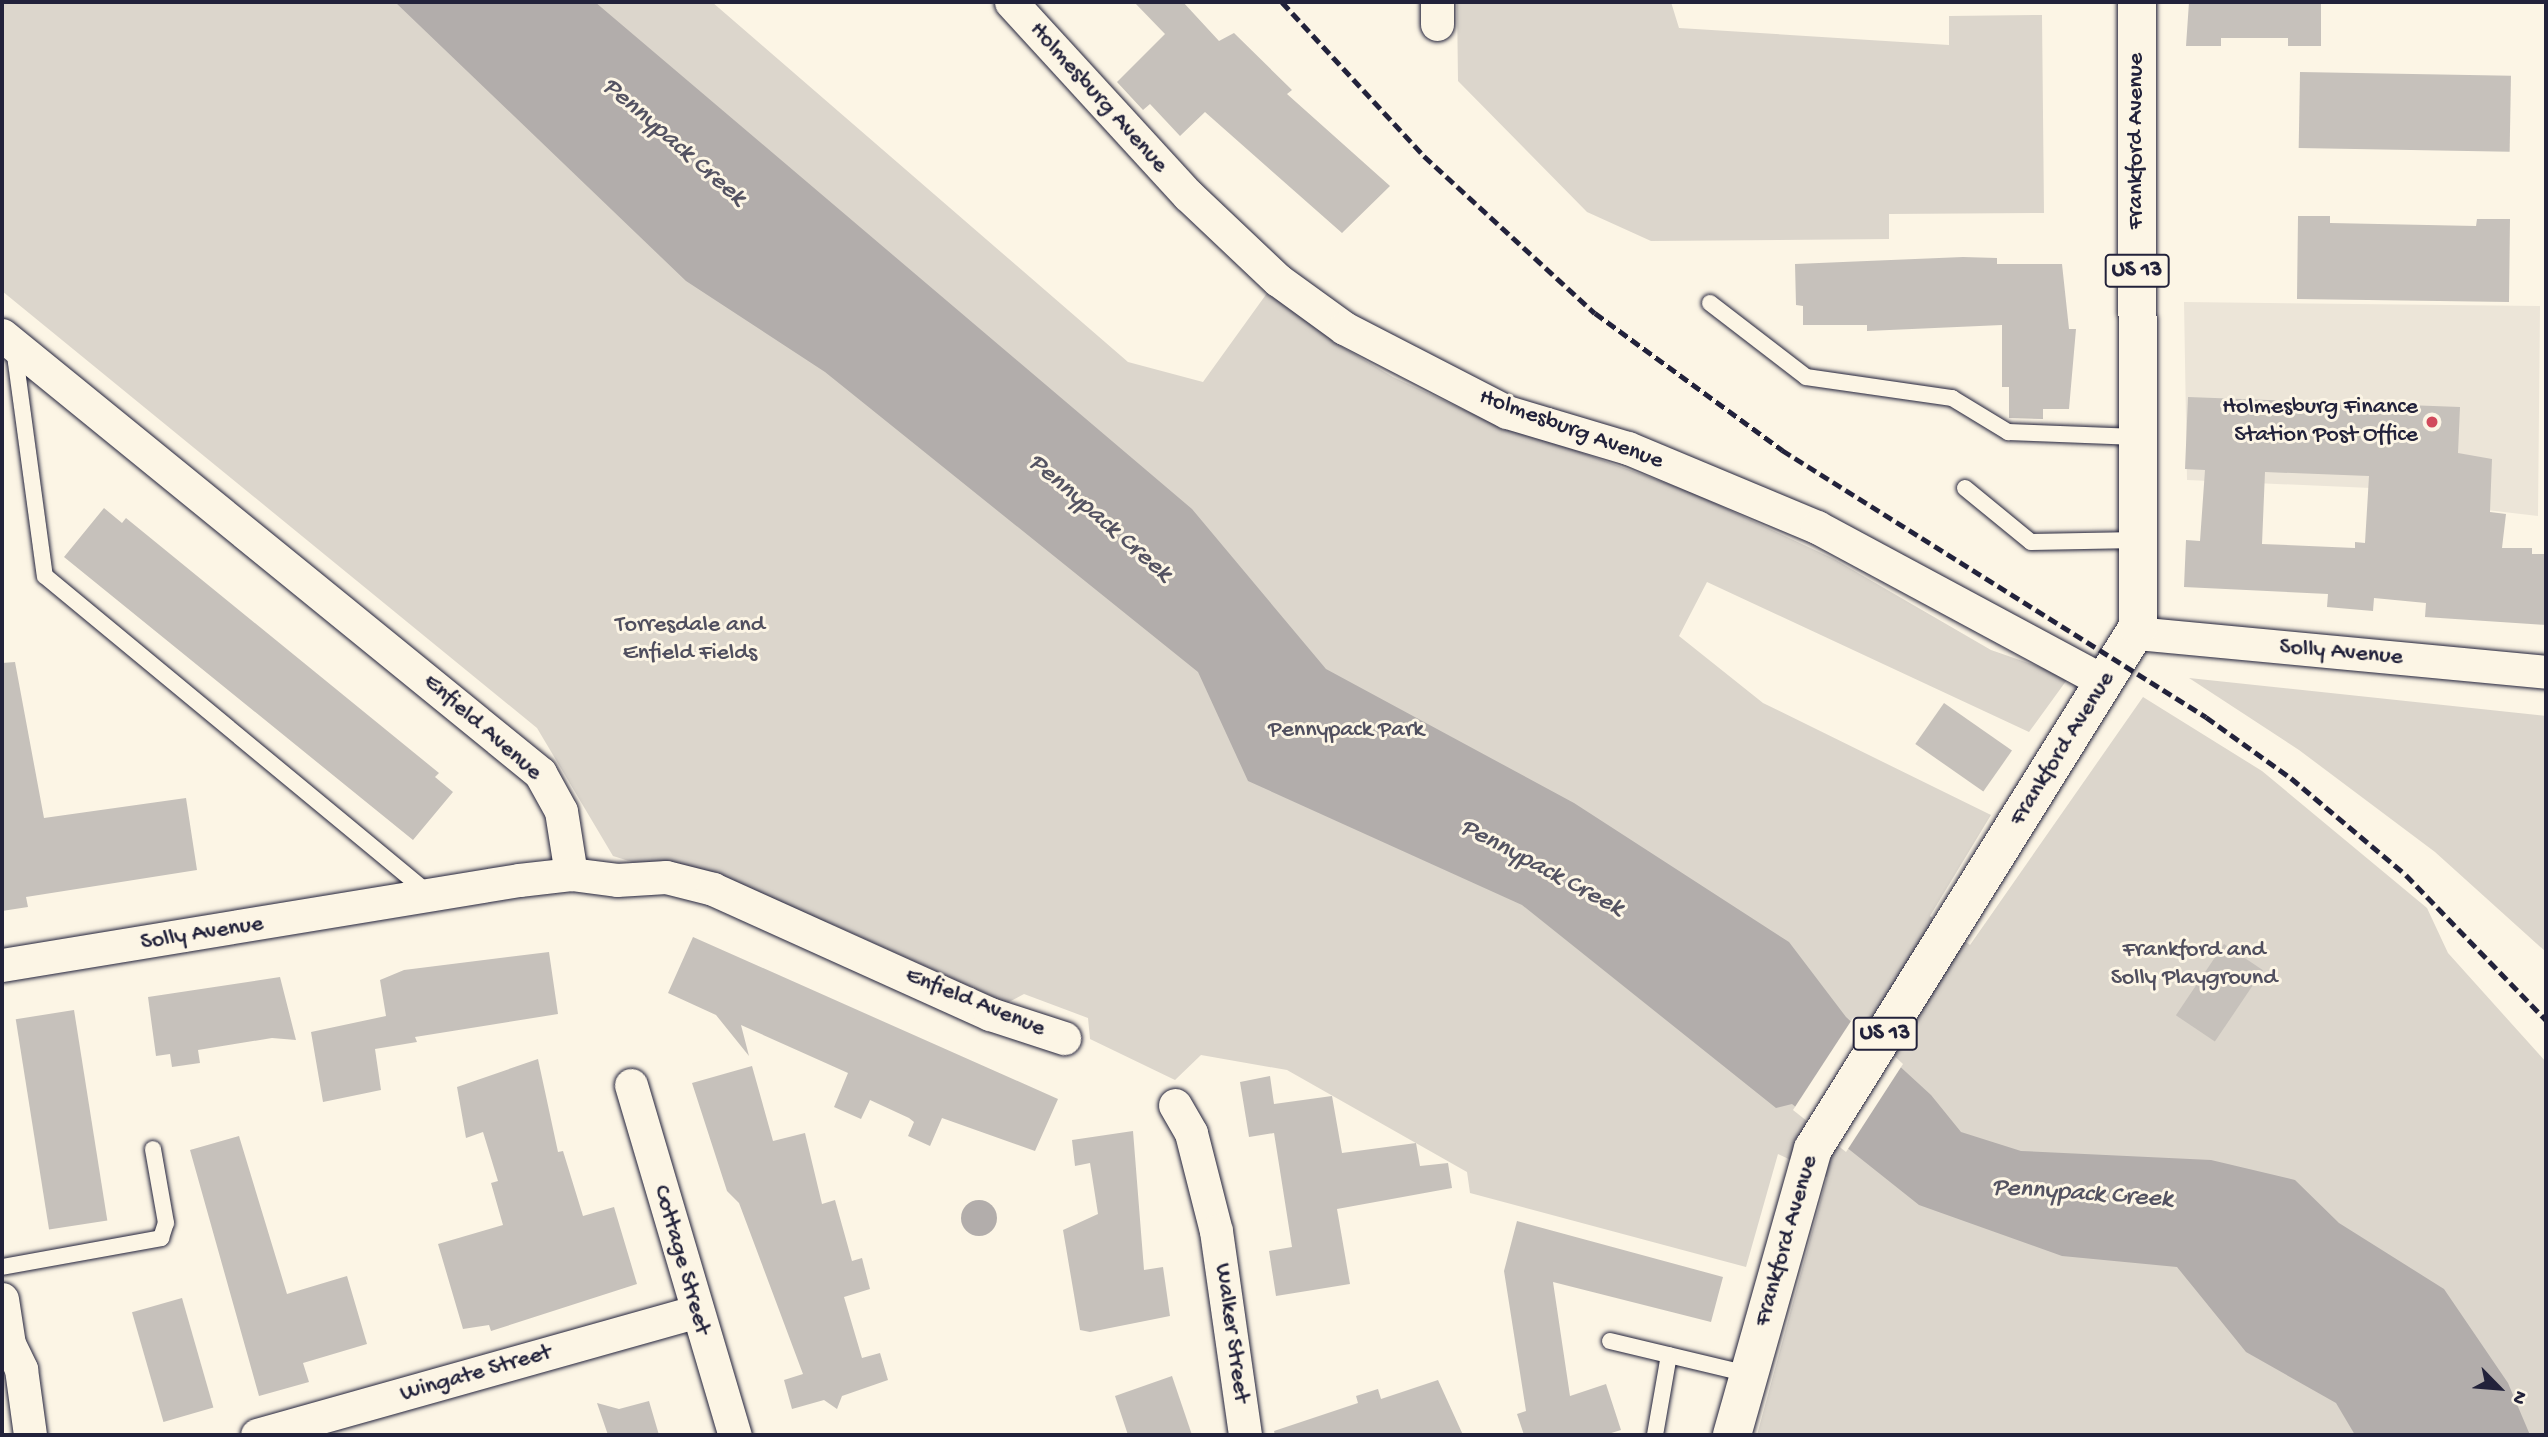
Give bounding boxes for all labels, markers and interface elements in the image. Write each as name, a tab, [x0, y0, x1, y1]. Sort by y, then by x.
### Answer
street label: Holmesburg Avenue	[1023, 16, 1173, 180]
street label: Frankford Avenue	[2123, 53, 2151, 229]
water label: Pennypack Creek	[595, 72, 751, 214]
road number: US 13	[2104, 252, 2170, 290]
street label: Holmesburg Avenue	[1475, 383, 1667, 477]
place label: Holmesburg Finance Station Post Office	[2222, 394, 2418, 450]
marker: Holmesburg Finance Station Post Office	[2424, 414, 2440, 430]
water label: Pennypack Creek	[1021, 448, 1177, 590]
park label: Torresdale and Enfield Fields	[615, 612, 765, 668]
street label: Solly Avenue	[2278, 633, 2404, 673]
street label: Frankford Avenue	[2004, 667, 2122, 831]
street label: Enfield Avenue	[417, 668, 547, 788]
park label: Pennypack Park	[1268, 717, 1424, 745]
water label: Pennypack Creek	[1454, 813, 1628, 925]
street label: Solly Avenue	[139, 910, 265, 958]
park label: Frankford and Solly Playground	[2111, 937, 2277, 993]
street label: Enfield Avenue	[901, 962, 1049, 1044]
road number: US 13	[1852, 1015, 1918, 1054]
street label: Frankford Avenue	[1749, 1152, 1825, 1330]
water label: Pennypack Creek	[1991, 1173, 2173, 1217]
street label: Cottage Street	[646, 1182, 716, 1338]
street label: Walker Street	[1207, 1262, 1255, 1404]
street label: Wingate Street	[397, 1339, 555, 1409]
north arrow	[2464, 1353, 2534, 1423]
text: N	[2505, 1387, 2532, 1408]

